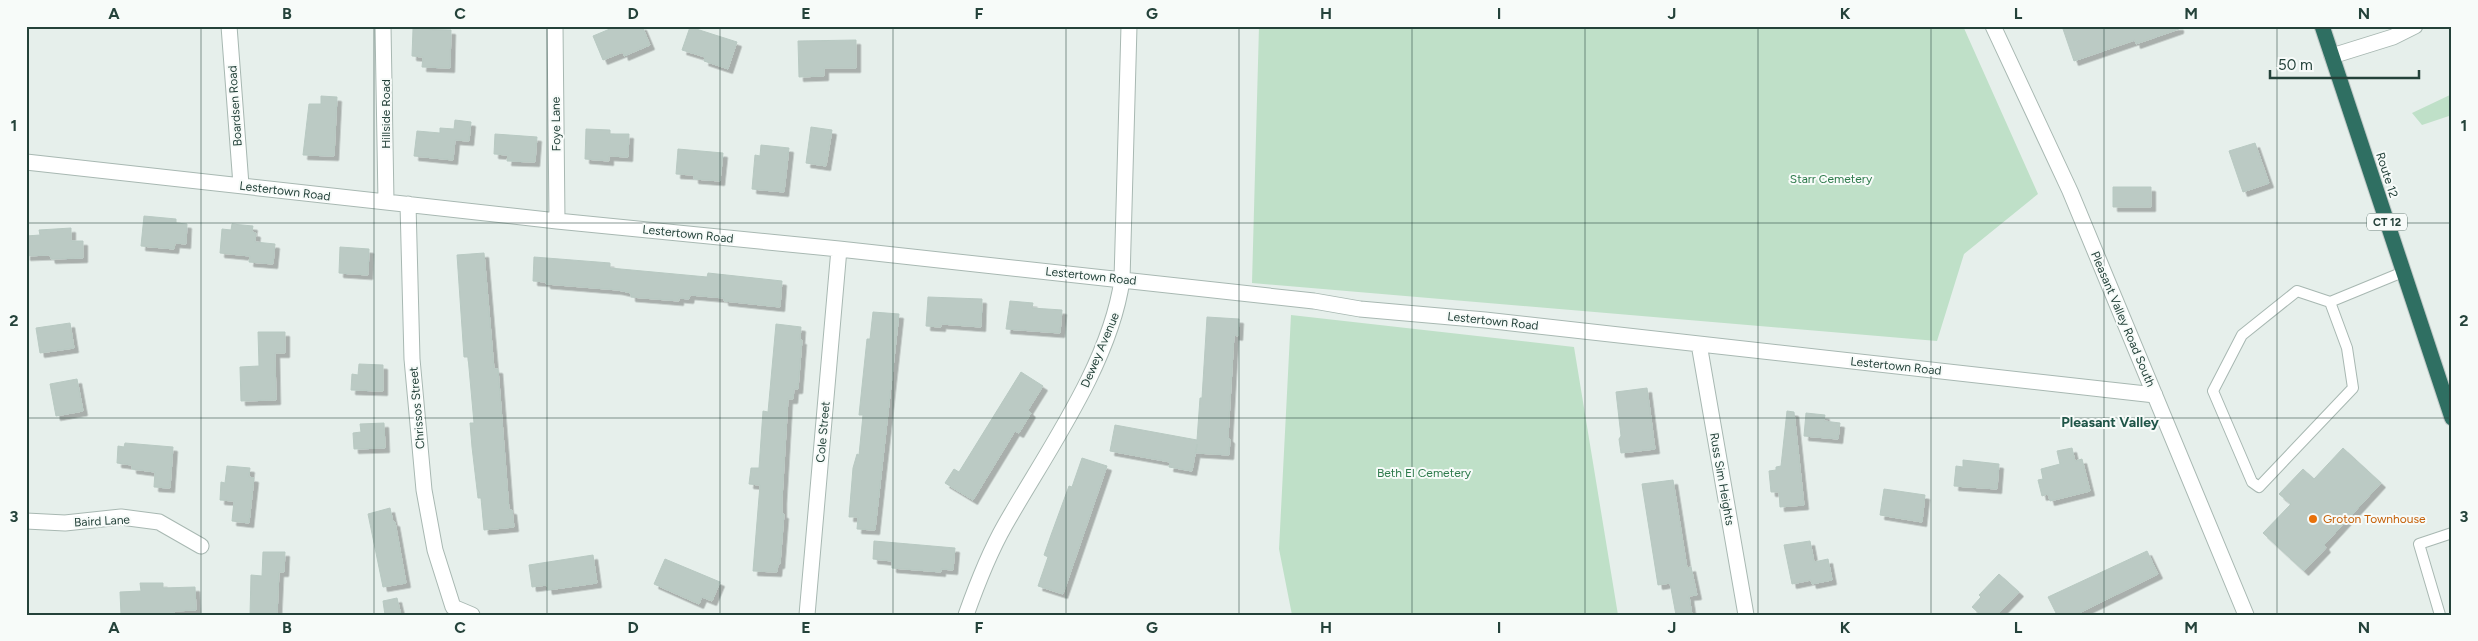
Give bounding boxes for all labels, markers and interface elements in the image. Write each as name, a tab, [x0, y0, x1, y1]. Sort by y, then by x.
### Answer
text: A	[108, 4, 120, 23]
text: B	[282, 4, 292, 23]
text: C	[454, 4, 466, 23]
text: D	[627, 4, 639, 23]
text: E	[801, 4, 811, 23]
text: F	[975, 4, 984, 23]
text: G	[1146, 4, 1158, 23]
text: H	[1320, 4, 1332, 23]
text: I	[1497, 4, 1501, 23]
text: J	[1668, 4, 1676, 23]
text: K	[1840, 4, 1851, 23]
text: L	[2014, 4, 2023, 23]
text: M	[2184, 4, 2198, 23]
text: N	[2358, 4, 2370, 23]
scale bar	[2270, 48, 2419, 80]
text: 50 m	[2278, 56, 2313, 74]
street label: Boardsen Road	[225, 65, 245, 147]
street label: Hillside Road	[379, 79, 393, 149]
street label: Foye Lane	[549, 96, 563, 151]
text: 1	[11, 116, 17, 135]
text: 1	[2461, 116, 2467, 135]
street label: Route 12	[2373, 151, 2401, 199]
park label: Starr Cemetery	[1790, 172, 1873, 186]
street label: Lestertown Road	[239, 178, 331, 204]
road number: CT 12	[2367, 213, 2407, 230]
street label: Lestertown Road	[642, 222, 734, 246]
street label: Pleasant Valley Road South	[2088, 249, 2158, 389]
street label: Lestertown Road	[1045, 264, 1137, 288]
street label: Lestertown Road	[1447, 309, 1539, 333]
street label: Dewey Avenue	[1078, 310, 1122, 390]
text: 2	[9, 311, 19, 330]
text: 2	[2459, 311, 2469, 330]
street label: Lestertown Road	[1850, 354, 1942, 378]
street label: Chrissos Street	[406, 366, 428, 450]
street label: Cole Street	[813, 400, 833, 463]
district label: Pleasant Valley	[2061, 414, 2160, 431]
street label: Russ Sim Heights	[1707, 432, 1737, 527]
park label: Beth El Cemetery	[1377, 466, 1472, 480]
text: 3	[10, 507, 19, 526]
text: 3	[2460, 507, 2469, 526]
place label: Groton Townhouse	[2323, 512, 2426, 526]
street label: Baird Lane	[74, 513, 131, 529]
marker: Groton Townhouse	[2307, 513, 2319, 525]
text: A	[108, 618, 120, 637]
text: B	[282, 618, 292, 637]
text: C	[454, 618, 466, 637]
text: D	[627, 618, 639, 637]
text: E	[801, 618, 811, 637]
text: F	[975, 618, 984, 637]
text: G	[1146, 618, 1158, 637]
text: H	[1320, 618, 1332, 637]
text: I	[1497, 618, 1501, 637]
text: J	[1668, 618, 1676, 637]
text: K	[1840, 618, 1851, 637]
text: L	[2014, 618, 2023, 637]
text: M	[2184, 618, 2198, 637]
text: N	[2358, 618, 2370, 637]

